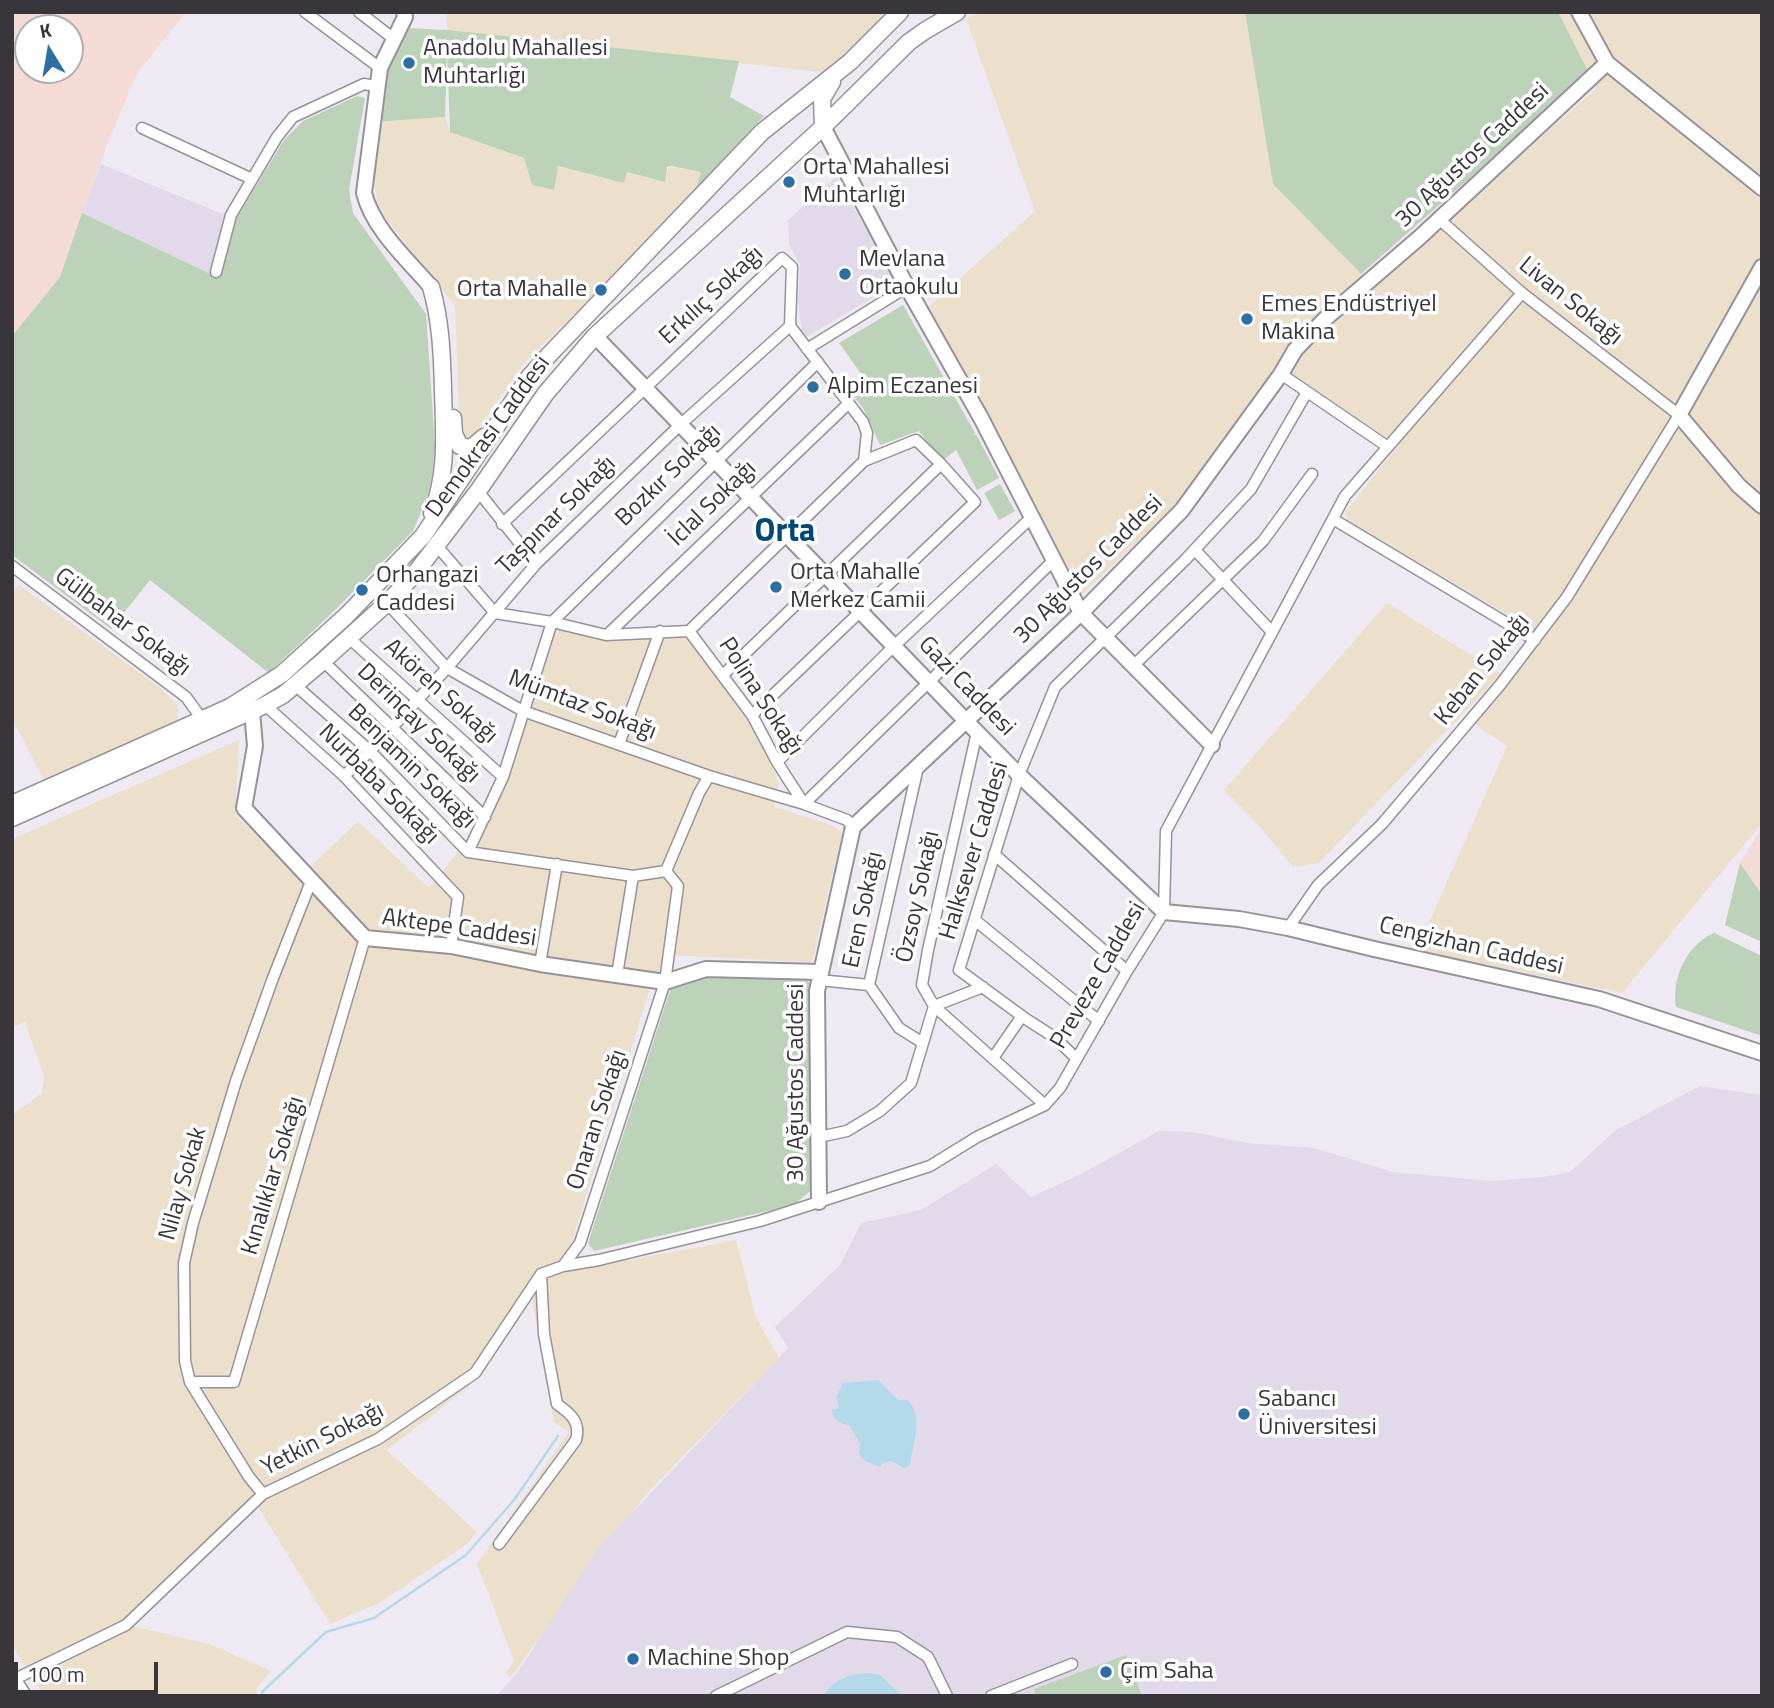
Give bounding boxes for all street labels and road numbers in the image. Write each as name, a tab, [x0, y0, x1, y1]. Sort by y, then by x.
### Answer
street label: 30 Ağustos Caddesi	[1390, 78, 1556, 234]
street label: Erkılıç Sokağı	[654, 241, 770, 351]
street label: Livan Sokağı	[1512, 251, 1628, 353]
street label: Demokrasi Caddesi	[421, 351, 557, 523]
street label: Bozkır Sokağı	[610, 419, 728, 533]
street label: Taşpınar Sokağı	[491, 450, 623, 582]
street label: İclal Sokağı	[663, 455, 763, 553]
street label: 30 Ağustos Caddesi	[1008, 489, 1170, 651]
street label: Gülbahar Sokağı	[48, 562, 196, 684]
street label: Keban Sokağı	[1429, 608, 1537, 732]
street label: Gazi Caddesi	[911, 631, 1021, 743]
street label: Akören Sokağı	[377, 633, 503, 751]
street label: Polina Sokağı	[711, 633, 809, 761]
street label: Derinçay Sokağı	[350, 658, 486, 790]
street label: Mümtaz Sokağı	[504, 665, 660, 747]
street label: Benjamin Sokağı	[341, 699, 481, 835]
street label: Nurbaba Sokağı	[312, 719, 444, 851]
street label: Halksever Caddesi	[934, 759, 1016, 943]
street label: Özsoy Sokağı	[891, 828, 947, 966]
street label: Eren Sokağı	[838, 849, 890, 971]
street label: Preveze Caddesi	[1045, 897, 1153, 1055]
street label: Aktepe Caddesi	[380, 904, 538, 954]
street label: Cengizhan Caddesi	[1376, 912, 1566, 982]
street label: 30 Ağustos Caddesi	[783, 983, 811, 1183]
street label: Onaran Sokağı	[562, 1046, 634, 1194]
street label: Kınalıklar Sokağı	[236, 1093, 312, 1259]
street label: Nilay Sokak	[154, 1124, 214, 1244]
street label: Yetkin Sokağı	[257, 1397, 389, 1483]

